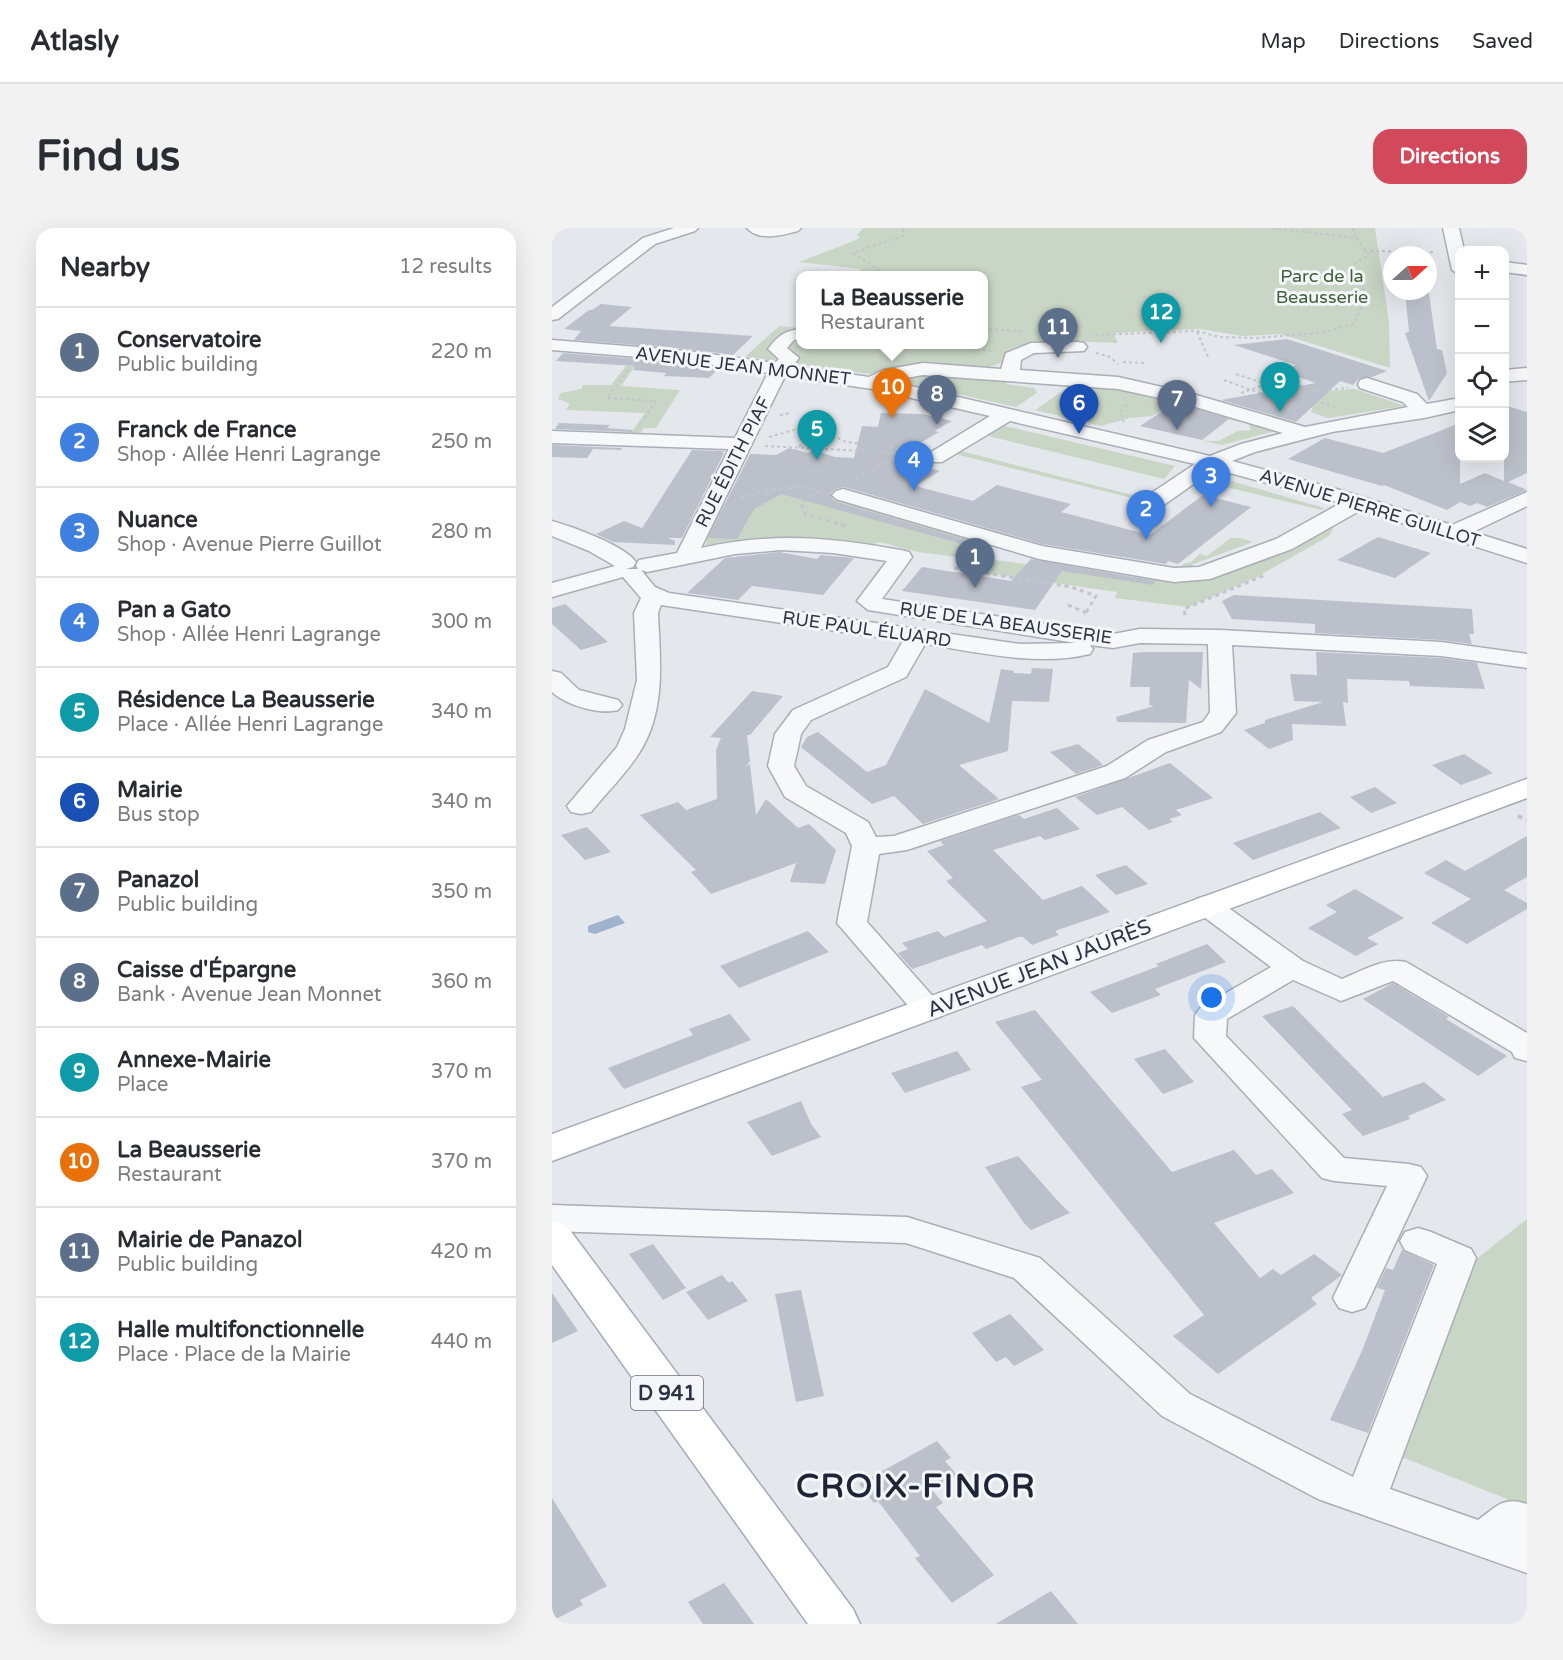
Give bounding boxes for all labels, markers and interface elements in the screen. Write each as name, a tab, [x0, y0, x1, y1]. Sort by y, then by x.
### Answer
text: Atlasly	[30, 24, 119, 58]
text: Map	[1260, 29, 1306, 54]
text: Directions	[1339, 29, 1439, 54]
text: Saved	[1472, 29, 1533, 54]
button: Directions	[1373, 129, 1527, 184]
text: Find us	[36, 131, 180, 182]
north arrow	[1383, 246, 1437, 300]
map controls	[1455, 246, 1509, 462]
button: +	[1455, 246, 1509, 300]
text: Nearby	[60, 252, 150, 283]
text: 12 results	[399, 255, 492, 279]
park label: Parc de la Beausserie	[1276, 265, 1368, 308]
popup	[796, 271, 988, 349]
text: La Beausserie	[820, 285, 964, 311]
pin: 12	[1142, 294, 1180, 343]
button: −	[1455, 300, 1509, 354]
pin: 11	[1038, 308, 1078, 358]
text: Restaurant	[820, 311, 925, 335]
text: Conservatoire	[117, 327, 261, 353]
text: 1	[73, 340, 86, 364]
text: 220 m	[431, 340, 492, 364]
street label: AVENUE JEAN MONNET	[634, 342, 852, 390]
text: Public building	[117, 353, 258, 377]
button: locate	[1455, 354, 1509, 408]
pin: 9	[1260, 362, 1300, 412]
pin: 10	[872, 368, 912, 418]
pin: 8	[918, 376, 956, 425]
pin: 7	[1158, 380, 1196, 430]
pin: 6	[1060, 384, 1098, 434]
street label: RUE ÉDITH PIAF	[691, 393, 775, 531]
button: layers	[1455, 408, 1509, 462]
pin: 5	[798, 410, 836, 460]
text: Franck de France	[117, 417, 297, 443]
text: 2	[73, 430, 86, 454]
text: 250 m	[431, 430, 492, 454]
pin: 4	[894, 442, 934, 491]
text: Shop · Allée Henri Lagrange	[117, 443, 381, 467]
pin: 3	[1192, 458, 1230, 507]
street label: AVENUE PIERRE GUILLOT	[1257, 464, 1483, 552]
pin: 2	[1126, 490, 1166, 540]
text: Nuance	[117, 507, 198, 533]
text: 3	[73, 520, 86, 544]
text: 280 m	[431, 520, 492, 544]
text: Shop · Avenue Pierre Guillot	[117, 533, 382, 557]
pin: 1	[956, 538, 994, 588]
text: Pan a Gato	[117, 597, 231, 623]
street label: RUE DE LA BEAUSSERIE	[898, 597, 1114, 649]
street label: RUE PAUL ÉLUARD	[781, 606, 953, 652]
text: 4	[73, 610, 86, 634]
text: 300 m	[431, 610, 492, 634]
text: Shop · Allée Henri Lagrange	[117, 623, 381, 647]
text: Résidence La Beausserie	[117, 687, 375, 713]
text: 5	[73, 700, 86, 724]
text: 340 m	[431, 700, 492, 724]
text: Place · Allée Henri Lagrange	[117, 713, 383, 737]
text: Mairie	[117, 777, 182, 803]
text: 6	[73, 790, 86, 814]
text: 340 m	[431, 790, 492, 814]
text: Bus stop	[117, 803, 200, 827]
text: Panazol	[117, 867, 199, 893]
text: 7	[73, 880, 86, 904]
text: 350 m	[431, 880, 492, 904]
text: Public building	[117, 893, 258, 917]
street label: AVENUE JEAN JAURÈS	[924, 914, 1155, 1023]
text: Caisse d'Épargne	[117, 957, 296, 983]
text: 8	[73, 970, 86, 994]
text: 360 m	[431, 970, 492, 994]
text: Bank · Avenue Jean Monnet	[117, 983, 381, 1007]
your location	[1197, 983, 1226, 1012]
text: Annexe-Mairie	[117, 1047, 271, 1073]
text: 9	[73, 1060, 86, 1084]
text: 370 m	[431, 1060, 492, 1084]
text: Place	[117, 1073, 168, 1097]
text: La Beausserie	[117, 1137, 261, 1163]
text: 10	[67, 1150, 92, 1174]
text: 370 m	[431, 1150, 492, 1174]
text: Restaurant	[117, 1163, 222, 1187]
text: Mairie de Panazol	[117, 1227, 302, 1253]
text: 11	[67, 1240, 92, 1264]
text: 420 m	[431, 1240, 492, 1264]
text: Public building	[117, 1253, 258, 1277]
text: Halle multifonctionnelle	[117, 1317, 364, 1343]
text: 12	[67, 1330, 92, 1354]
text: 440 m	[431, 1330, 492, 1354]
text: Place · Place de la Mairie	[117, 1343, 351, 1367]
road number: D 941	[631, 1376, 703, 1410]
district label: CROIX-FINOR	[796, 1467, 1036, 1506]

